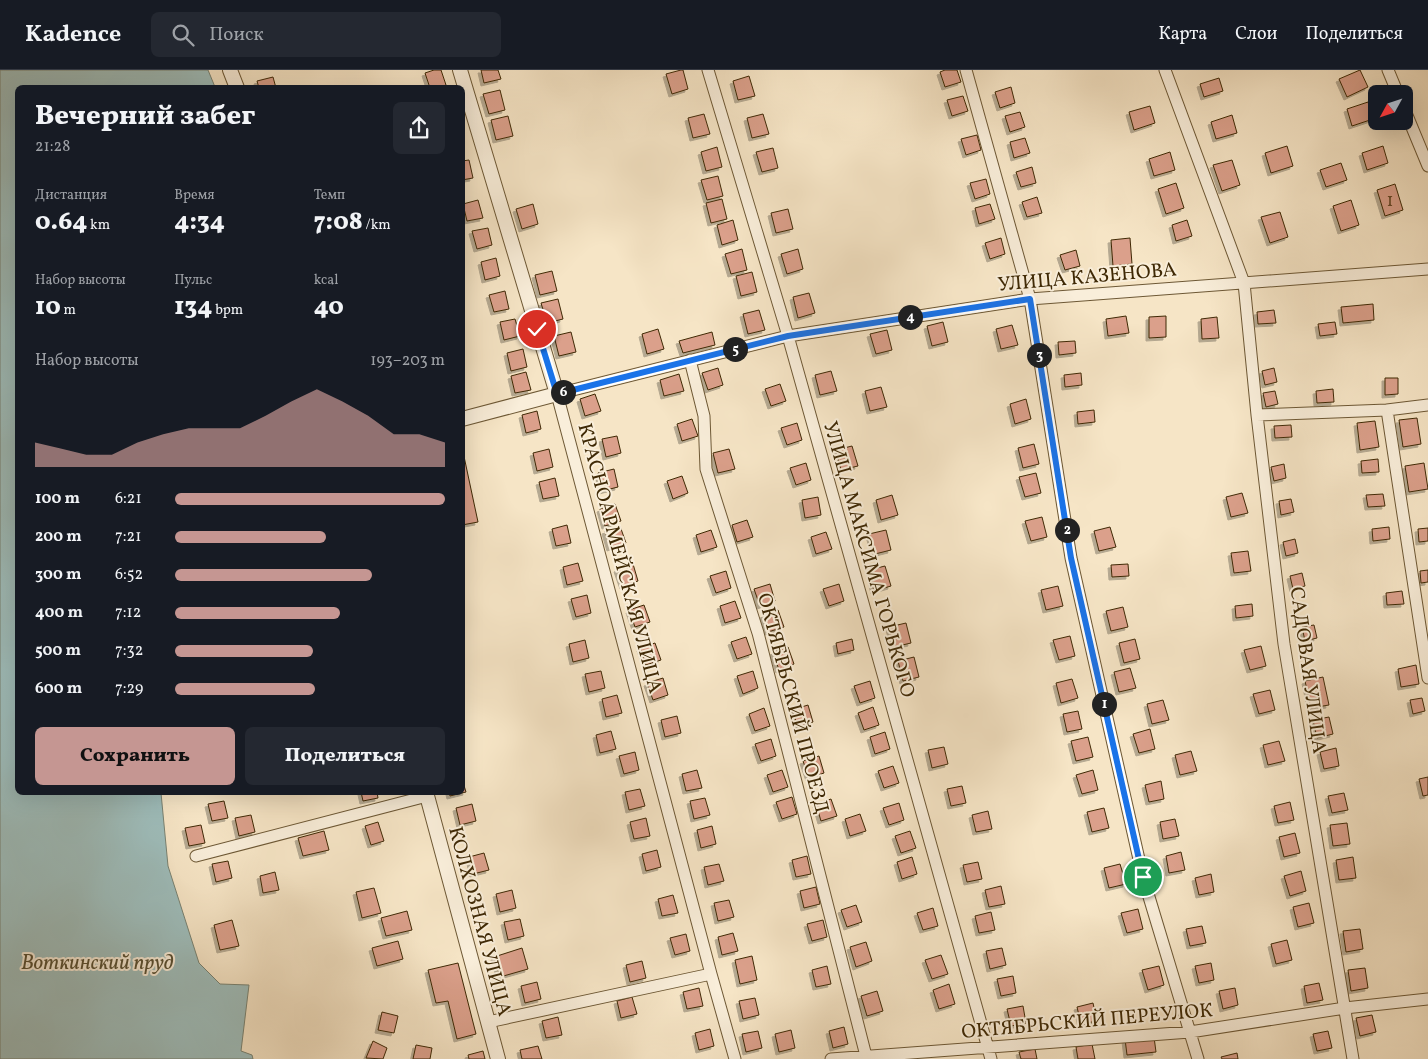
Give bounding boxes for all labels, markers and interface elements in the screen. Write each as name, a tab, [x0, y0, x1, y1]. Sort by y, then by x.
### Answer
search box	[151, 12, 501, 57]
text: Kadence	[25, 18, 121, 52]
icon: search	[169, 21, 197, 49]
text: Поиск	[209, 22, 264, 48]
text: Карта	[1159, 22, 1207, 47]
text: Слои	[1235, 22, 1277, 47]
text: Поделиться	[1305, 22, 1403, 47]
north arrow	[1368, 85, 1412, 130]
map controls	[1368, 85, 1413, 130]
text: Вечерний забег	[35, 97, 255, 136]
button: share	[393, 102, 445, 154]
text: 21:28	[35, 136, 70, 158]
text: Дистанция	[35, 186, 107, 205]
text: Время	[174, 186, 215, 205]
text: Темп	[314, 186, 345, 205]
house number: 1	[1387, 189, 1393, 214]
text: 0.64	[35, 205, 87, 240]
text: 4:34	[174, 205, 225, 240]
text: 7:08	[314, 205, 363, 240]
text: km	[87, 216, 110, 235]
text: /km	[363, 216, 391, 235]
street label: УЛИЦА КАЗЕНОВА	[997, 256, 1178, 300]
text: Набор высоты	[35, 271, 126, 290]
text: Пульс	[174, 271, 212, 290]
text: kcal	[314, 271, 339, 290]
text: 10	[35, 290, 61, 325]
text: 134	[174, 290, 212, 325]
text: 40	[314, 290, 344, 325]
text: m	[61, 301, 76, 320]
text: bpm	[212, 301, 243, 320]
pin: 4	[898, 304, 922, 330]
pin	[516, 308, 558, 350]
text: 4	[906, 308, 915, 327]
icon: check	[523, 315, 551, 343]
pin: 5	[722, 336, 748, 362]
text: 5	[732, 340, 739, 359]
pin: 3	[1026, 342, 1052, 368]
text: 3	[1036, 346, 1043, 365]
text: Набор высоты	[35, 350, 139, 372]
text: 193–203 m	[370, 350, 445, 372]
pin: 6	[550, 380, 576, 404]
text: 6	[560, 383, 567, 402]
street label: УЛИЦА МАКСИМА ГОРЬКОГО	[815, 418, 921, 701]
street label: КРАСНОАРМЕЙСКАЯ УЛИЦА	[570, 420, 669, 697]
text: 100 m	[35, 488, 80, 510]
text: 6:21	[115, 488, 142, 510]
pin: 2	[1054, 518, 1080, 542]
text: 2	[1064, 521, 1071, 540]
text: 200 m	[35, 526, 82, 548]
text: 7:21	[115, 526, 141, 548]
text: 300 m	[35, 564, 81, 586]
text: 6:52	[115, 564, 143, 586]
street label: САДОВАЯ УЛИЦА	[1281, 585, 1333, 755]
street label: ОКТЯБРЬСКИЙ ПРОЕЗД	[749, 590, 835, 817]
text: 400 m	[35, 602, 83, 624]
text: 7:12	[115, 602, 141, 624]
text: 500 m	[35, 640, 81, 662]
text: 7:32	[115, 640, 143, 662]
text: 600 m	[35, 678, 82, 700]
text: 7:29	[115, 678, 143, 700]
pin: 1	[1092, 692, 1116, 716]
text: 1	[1102, 695, 1107, 714]
button: Сохранить	[35, 727, 235, 785]
button: Поделиться	[245, 727, 445, 785]
street label: КОЛХОЗНАЯ УЛИЦА	[440, 824, 518, 1019]
pin	[1122, 856, 1164, 898]
icon: arrive	[1129, 863, 1157, 891]
water label: Воткинский пруд	[21, 949, 174, 978]
street label: ОКТЯБРЬСКИЙ ПЕРЕУЛОК	[960, 997, 1214, 1047]

